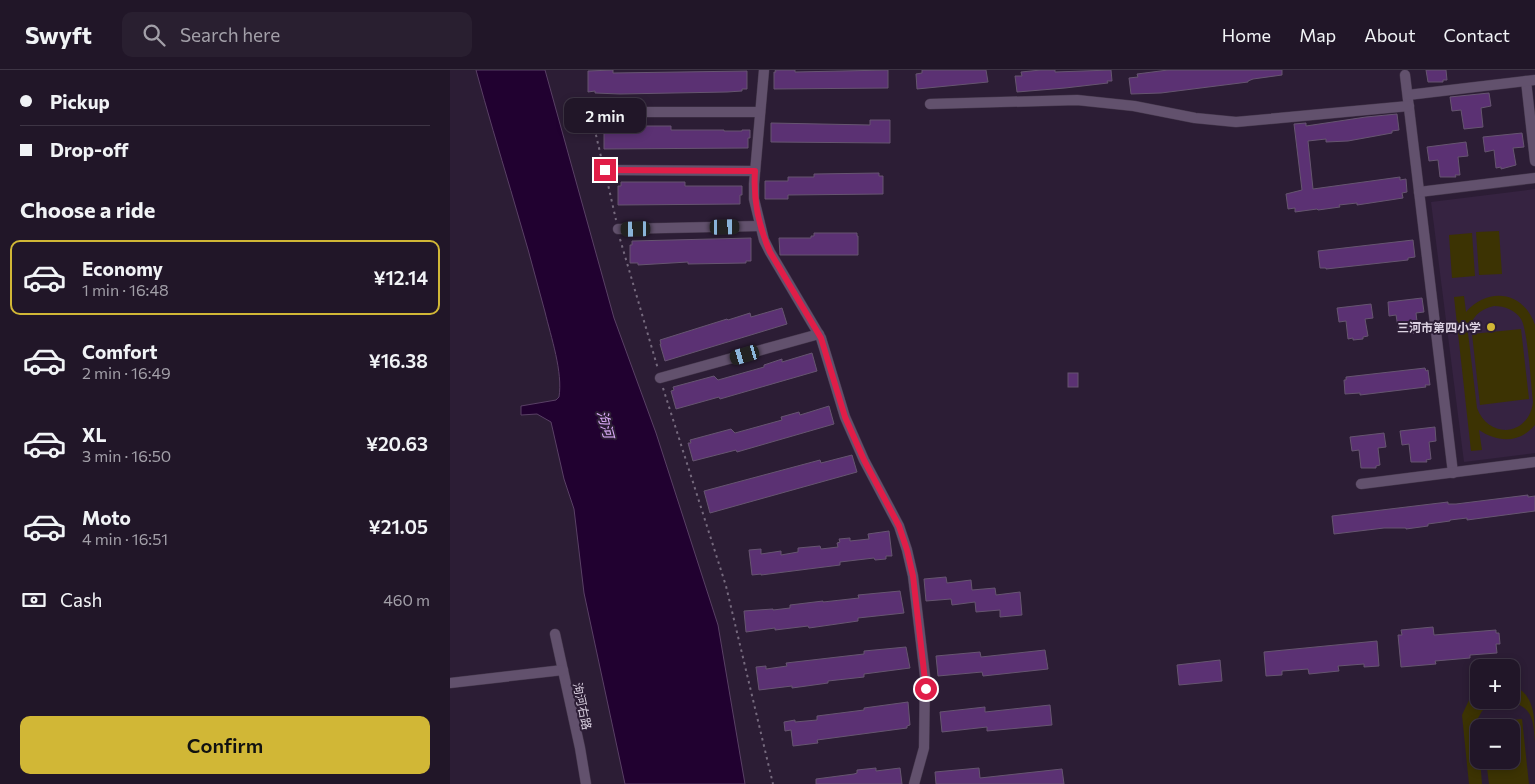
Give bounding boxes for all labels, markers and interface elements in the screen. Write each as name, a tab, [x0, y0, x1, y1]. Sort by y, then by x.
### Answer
search box	[122, 12, 472, 57]
text: Swyft	[25, 20, 92, 49]
icon: search	[140, 21, 168, 49]
text: Search here	[180, 23, 280, 46]
text: Home	[1222, 24, 1271, 46]
text: Map	[1299, 24, 1336, 46]
text: About	[1364, 24, 1416, 46]
text: Contact	[1444, 24, 1510, 46]
text: Pickup	[50, 90, 110, 113]
callout: 2 min	[564, 98, 646, 132]
text: 2 min	[585, 106, 625, 125]
text: Drop-off	[50, 138, 129, 161]
route end	[594, 159, 616, 181]
text: Choose a ride	[20, 196, 155, 223]
car	[709, 219, 740, 235]
car	[620, 221, 651, 237]
icon: car	[22, 255, 67, 300]
text: Economy	[82, 257, 163, 280]
text: ¥12.14	[373, 266, 428, 289]
text: 1 min · 16:48	[82, 280, 169, 299]
place label: 三河市第四小学	[1397, 320, 1481, 334]
marker: 三河市第四小学	[1485, 321, 1497, 333]
icon: car	[22, 338, 67, 383]
text: Comfort	[82, 340, 158, 363]
car	[728, 344, 761, 366]
text: ¥16.38	[369, 349, 428, 372]
text: 2 min · 16:49	[82, 363, 171, 382]
water label: 泃河	[594, 408, 619, 443]
icon: car	[22, 421, 67, 466]
text: XL	[82, 423, 107, 446]
text: ¥20.63	[366, 432, 428, 455]
text: 3 min · 16:50	[82, 446, 171, 465]
icon: car	[22, 504, 67, 549]
text: Moto	[82, 506, 131, 529]
text: ¥21.05	[369, 515, 428, 538]
text: 4 min · 16:51	[82, 529, 168, 548]
icon: cash	[20, 586, 48, 614]
text: Cash	[60, 588, 102, 611]
text: 460 m	[383, 590, 430, 609]
map controls	[1470, 659, 1520, 769]
button: +	[1470, 659, 1520, 709]
route start	[915, 678, 937, 700]
street label: 泃河右路	[571, 681, 595, 731]
button: Confirm	[20, 716, 430, 774]
button: −	[1470, 719, 1520, 769]

